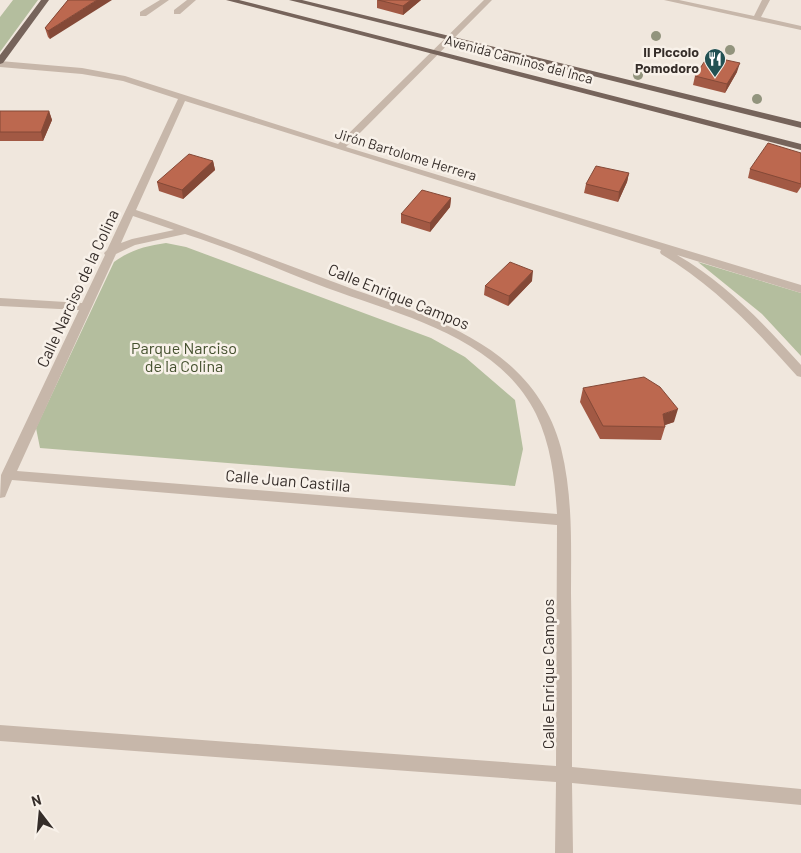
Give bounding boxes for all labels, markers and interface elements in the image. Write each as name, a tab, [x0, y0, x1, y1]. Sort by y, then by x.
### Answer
street label: Avenida Caminos del Inca	[443, 31, 595, 87]
place label: Il Piccolo Pomodoro	[635, 43, 699, 76]
restaurant icon: Il Piccolo Pomodoro	[703, 47, 727, 78]
street label: Jirón Bartolome Herrera	[333, 124, 479, 184]
street label: Calle Narciso de la Colina	[32, 206, 122, 370]
street label: Calle Enrique Campos	[326, 259, 472, 333]
park label: Parque Narciso de la Colina	[131, 338, 237, 375]
street label: Calle Juan Castilla	[225, 465, 351, 495]
street label: Calle Enrique Campos	[538, 599, 557, 749]
north arrow	[15, 788, 65, 838]
text: N	[29, 791, 43, 809]

